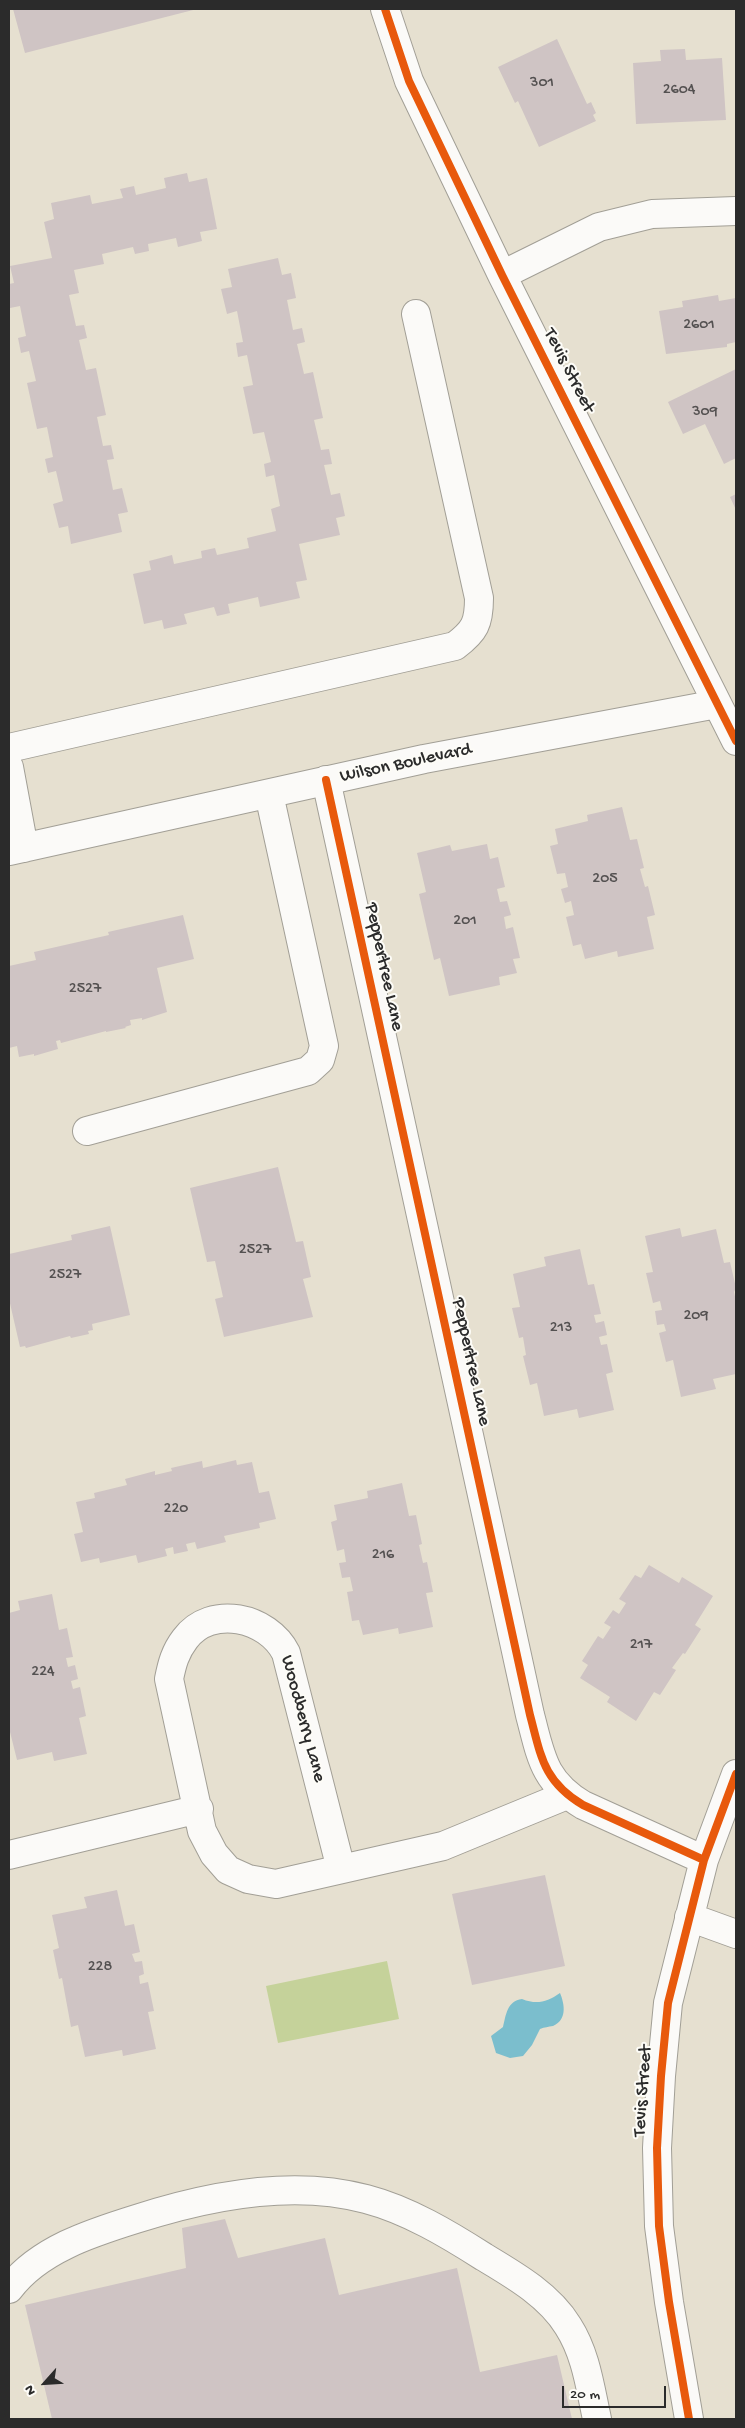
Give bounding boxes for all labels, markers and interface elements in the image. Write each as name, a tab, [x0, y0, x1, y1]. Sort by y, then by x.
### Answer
house number: 301	[530, 74, 554, 94]
house number: 2604	[663, 81, 695, 101]
house number: 2601	[683, 316, 715, 336]
street label: Tevis Street	[537, 325, 599, 417]
house number: 309	[692, 403, 718, 423]
street label: Wilson Boulevard	[338, 739, 474, 789]
house number: 205	[592, 870, 618, 890]
street label: Peppertree Lane	[358, 901, 408, 1033]
house number: 201	[453, 912, 477, 932]
house number: 2527	[69, 980, 101, 1000]
house number: 2527	[239, 1241, 271, 1261]
house number: 2527	[49, 1266, 81, 1286]
street label: Peppertree Lane	[445, 1296, 495, 1428]
house number: 209	[684, 1307, 708, 1327]
house number: 213	[550, 1319, 572, 1339]
house number: 220	[164, 1500, 188, 1520]
house number: 216	[372, 1546, 394, 1566]
house number: 217	[630, 1636, 652, 1656]
street label: Woodberry Lane	[274, 1653, 330, 1785]
house number: 224	[31, 1663, 55, 1683]
house number: 228	[88, 1958, 112, 1978]
street label: Tevis Street	[629, 2044, 659, 2138]
north arrow	[20, 2358, 70, 2408]
scale bar	[565, 2376, 669, 2408]
text: N	[21, 2382, 41, 2398]
text: 20 m	[570, 2386, 600, 2404]

